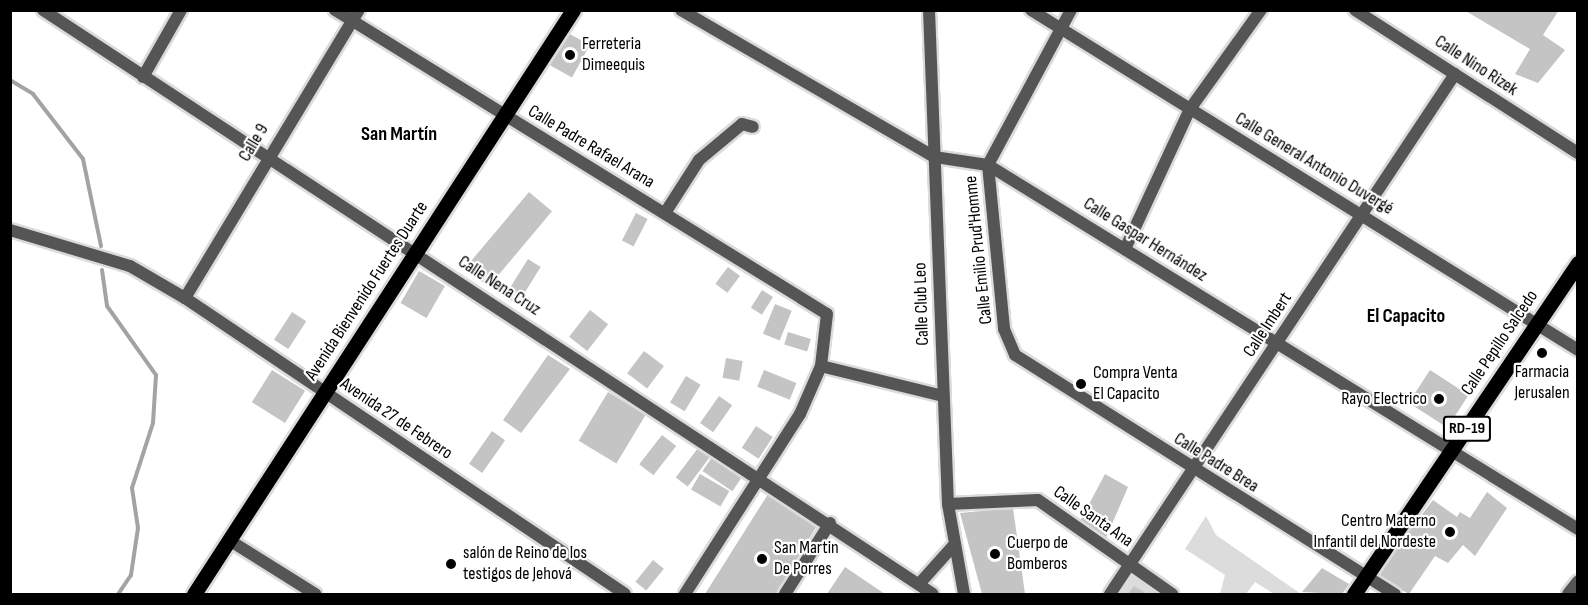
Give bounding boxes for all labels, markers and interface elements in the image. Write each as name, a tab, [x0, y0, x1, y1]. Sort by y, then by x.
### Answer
street label: Calle Nino Rizek	[1430, 31, 1522, 101]
place label: Ferreteria Dimeequis	[582, 34, 645, 76]
marker: Ferreteria Dimeequis	[563, 48, 577, 62]
street label: Calle Padre Rafael Arana	[524, 101, 658, 193]
street label: Calle General Antonio Duvergé	[1231, 108, 1397, 220]
street label: Calle 9	[234, 120, 274, 166]
district label: San Martín	[361, 122, 437, 146]
street label: Calle Emilio Prud'Homme	[960, 175, 998, 325]
street label: Calle Gaspar Hernández	[1079, 193, 1211, 287]
street label: Avenida Bienvenido Fuertes Duarte	[301, 197, 433, 385]
street label: Calle Nena Cruz	[454, 251, 544, 321]
street label: Calle Club Leo	[910, 262, 934, 346]
street label: Calle Pepillo Salcedo	[1457, 286, 1543, 400]
street label: Calle Imbert	[1239, 289, 1297, 361]
district label: El Capacito	[1367, 304, 1445, 328]
marker: Farmacia Jerusalen	[1535, 346, 1549, 360]
place label: Farmacia Jerusalen	[1514, 362, 1570, 404]
place label: Compra Venta El Capacito	[1093, 363, 1178, 406]
street label: Avenida 27 de Febrero	[336, 373, 456, 465]
marker: Compra Venta El Capacito	[1074, 377, 1088, 391]
place label: Rayo Electrico	[1341, 388, 1427, 410]
marker: Rayo Electrico	[1432, 392, 1446, 406]
road number: RD-19	[1442, 416, 1492, 442]
street label: Calle Padre Brea	[1170, 428, 1262, 498]
street label: Calle Santa Ana	[1049, 482, 1137, 552]
place label: Centro Materno Infantil del Nordeste	[1314, 511, 1436, 554]
marker: Centro Materno Infantil del Nordeste	[1441, 523, 1459, 541]
place label: Cuerpo de Bomberos	[1007, 533, 1068, 576]
place label: San Martin De Porres	[774, 538, 839, 580]
place label: salón de Reino de los testigos de Jehová	[463, 543, 587, 586]
marker: Cuerpo de Bomberos	[988, 547, 1002, 561]
marker: San Martin De Porres	[755, 552, 769, 566]
marker: salón de Reino de los testigos de Jehová	[444, 557, 458, 571]

